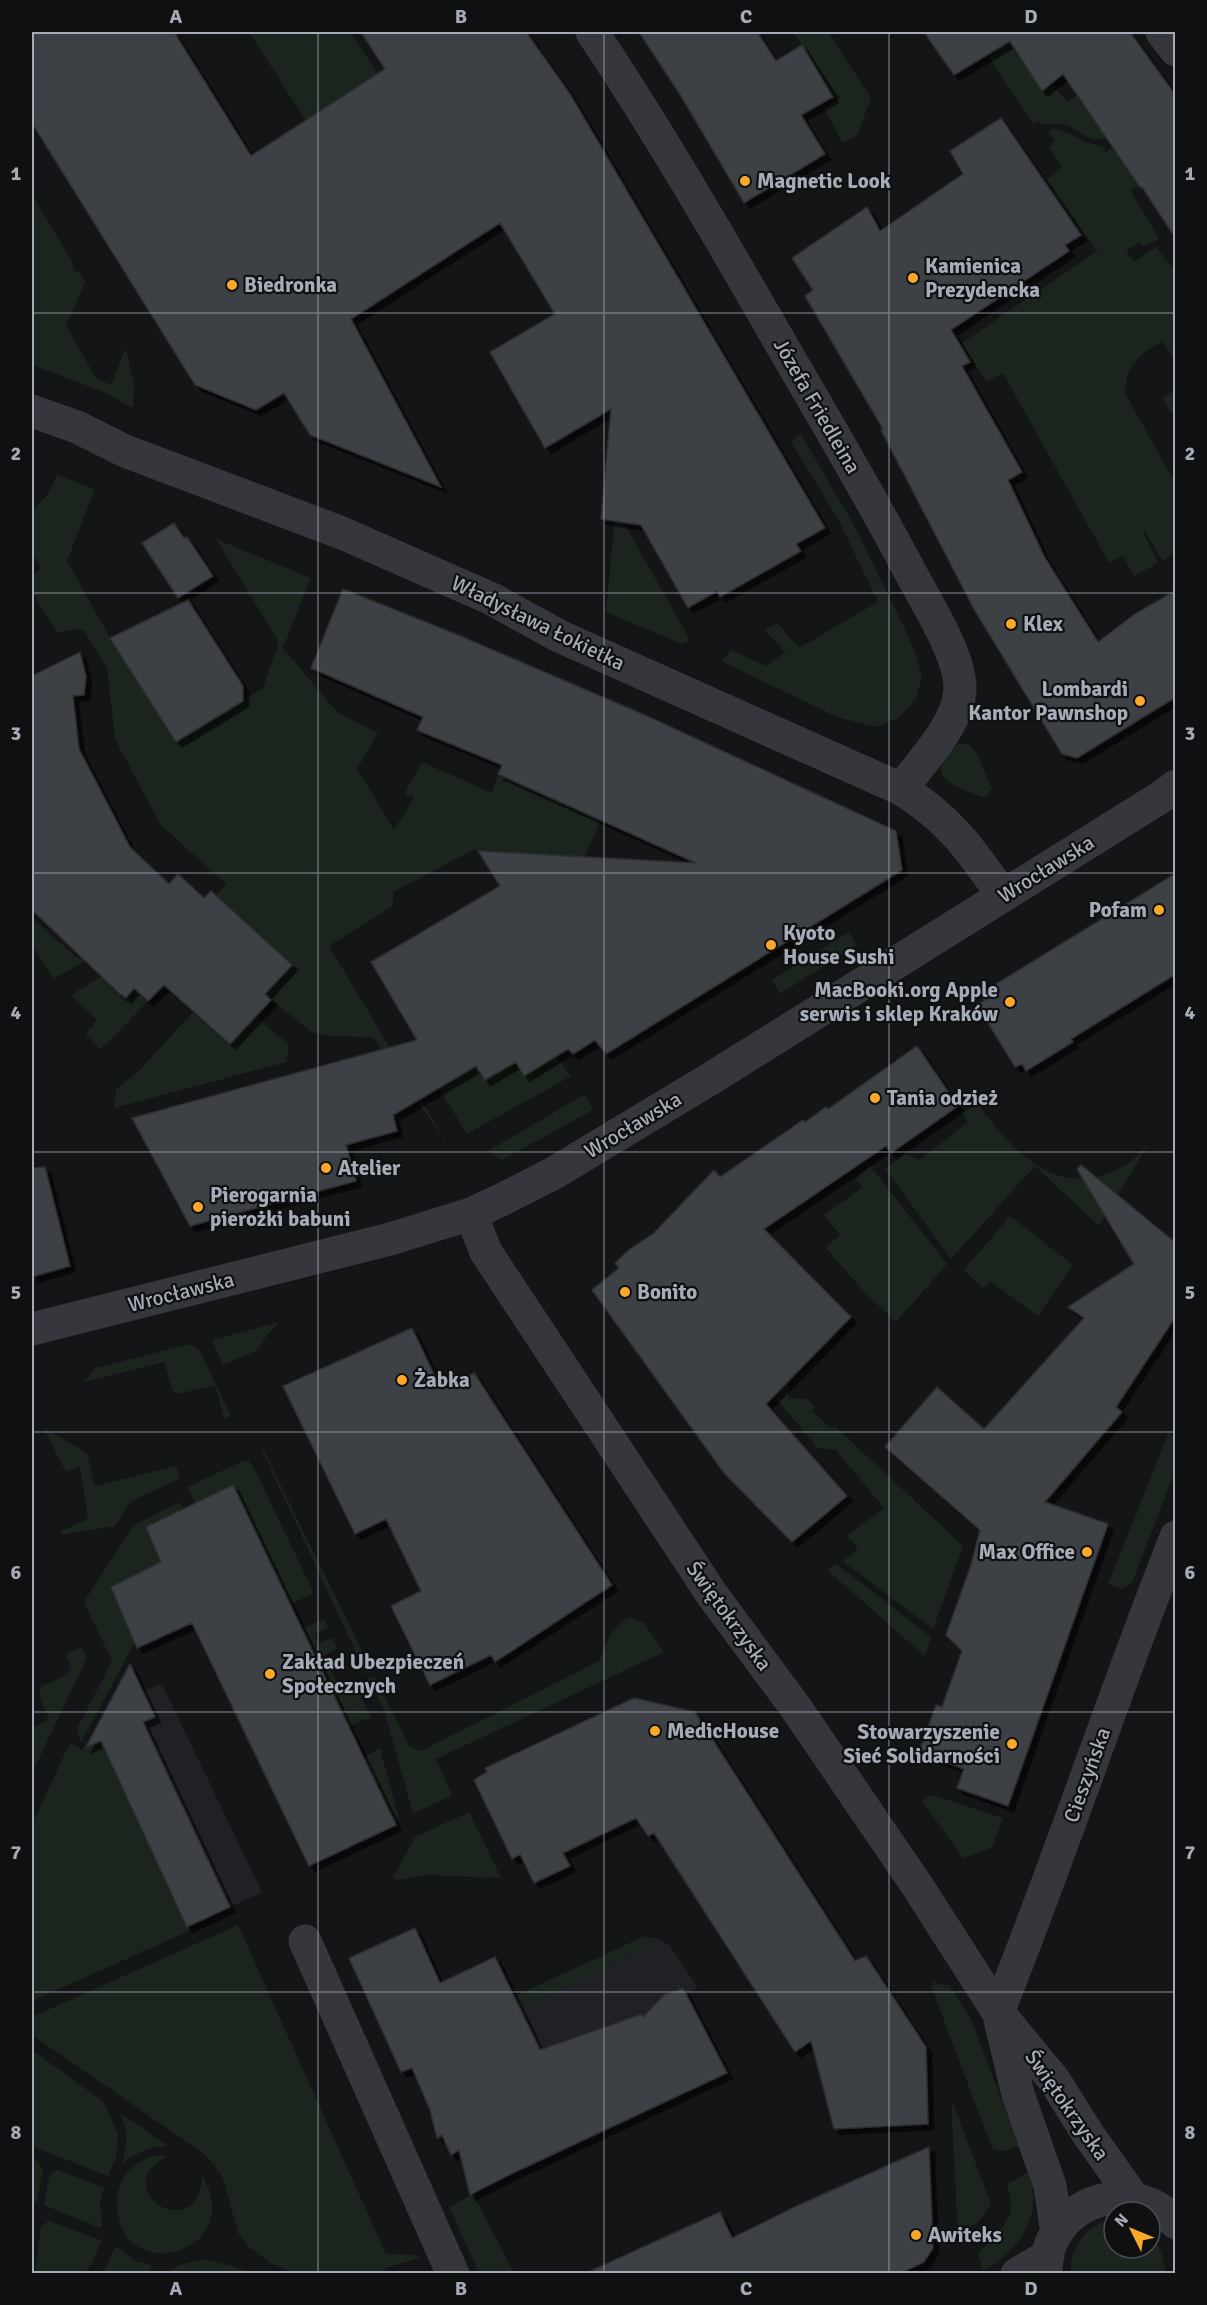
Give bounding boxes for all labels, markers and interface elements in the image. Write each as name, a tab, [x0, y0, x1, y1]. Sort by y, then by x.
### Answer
text: A	[170, 4, 183, 29]
text: B	[455, 4, 467, 29]
text: C	[740, 4, 752, 29]
text: D	[1024, 4, 1038, 29]
text: 1	[11, 161, 22, 186]
text: 1	[1185, 161, 1196, 186]
place label: Magnetic Look	[757, 168, 891, 194]
marker: Magnetic Look	[738, 174, 752, 188]
place label: Kamienica Prezydencka	[925, 253, 1040, 303]
marker: Kamienica Prezydencka	[906, 271, 920, 285]
place label: Biedronka	[244, 272, 337, 298]
marker: Biedronka	[225, 278, 239, 292]
street label: Józefa Friedleina	[768, 334, 866, 478]
text: 2	[11, 441, 21, 466]
text: 2	[1185, 441, 1195, 466]
street label: Władysława Łokietka	[447, 570, 629, 676]
place label: Klex	[1023, 611, 1064, 637]
marker: Klex	[1004, 617, 1018, 631]
place label: Lombardi Kantor Pawnshop	[968, 676, 1128, 726]
marker: Lombardi Kantor Pawnshop	[1133, 694, 1147, 708]
text: 3	[11, 721, 21, 746]
text: 3	[1185, 721, 1195, 746]
street label: Wrocławska	[993, 829, 1099, 909]
place label: Pofam	[1089, 897, 1147, 923]
marker: Pofam	[1152, 903, 1166, 917]
place label: Kyoto House Sushi	[783, 920, 894, 970]
marker: Kyoto House Sushi	[764, 938, 778, 952]
place label: MacBooki.org Apple serwis i sklep Kraków	[800, 977, 998, 1027]
marker: MacBooki.org Apple serwis i sklep Kraków	[1003, 995, 1017, 1009]
text: 4	[11, 1000, 22, 1025]
text: 4	[1185, 1000, 1196, 1025]
place label: Tania odzież	[887, 1085, 998, 1111]
street label: Wrocławska	[580, 1086, 686, 1164]
marker: Tania odzież	[868, 1091, 882, 1105]
place label: Atelier	[338, 1155, 401, 1181]
marker: Atelier	[319, 1161, 333, 1175]
place label: Pierogarnia pierożki babuni	[210, 1182, 351, 1232]
marker: Pierogarnia pierożki babuni	[191, 1200, 205, 1214]
street label: Wrocławska	[125, 1266, 237, 1318]
place label: Bonito	[637, 1279, 697, 1305]
text: 5	[11, 1280, 21, 1305]
text: 5	[1185, 1280, 1195, 1305]
marker: Bonito	[618, 1285, 632, 1299]
place label: Żabka	[414, 1367, 470, 1393]
marker: Żabka	[395, 1373, 409, 1387]
place label: Max Office	[978, 1539, 1075, 1565]
marker: Max Office	[1080, 1545, 1094, 1559]
street label: Świętokrzyska	[681, 1556, 777, 1676]
text: 6	[11, 1560, 22, 1585]
text: 6	[1185, 1560, 1196, 1585]
place label: Zakład Ubezpieczeń Społecznych	[282, 1649, 464, 1699]
marker: Zakład Ubezpieczeń Społecznych	[263, 1667, 277, 1681]
place label: MedicHouse	[667, 1718, 779, 1744]
place label: Stowarzyszenie Sieć Solidarności	[843, 1719, 1000, 1769]
marker: MedicHouse	[648, 1724, 662, 1738]
street label: Cieszyńska	[1058, 1724, 1116, 1826]
marker: Stowarzyszenie Sieć Solidarności	[1005, 1737, 1019, 1751]
text: 7	[11, 1840, 22, 1865]
text: 7	[1185, 1840, 1196, 1865]
street label: Świętokrzyska	[1019, 2045, 1115, 2165]
text: 8	[11, 2120, 22, 2145]
text: 8	[1185, 2120, 1196, 2145]
north arrow	[1102, 2200, 1162, 2260]
text: N	[1111, 2210, 1133, 2231]
place label: Awiteks	[928, 2222, 1002, 2248]
marker: Awiteks	[909, 2228, 923, 2242]
text: A	[170, 2276, 183, 2301]
text: B	[455, 2276, 467, 2301]
text: C	[740, 2276, 752, 2301]
text: D	[1024, 2276, 1038, 2301]

